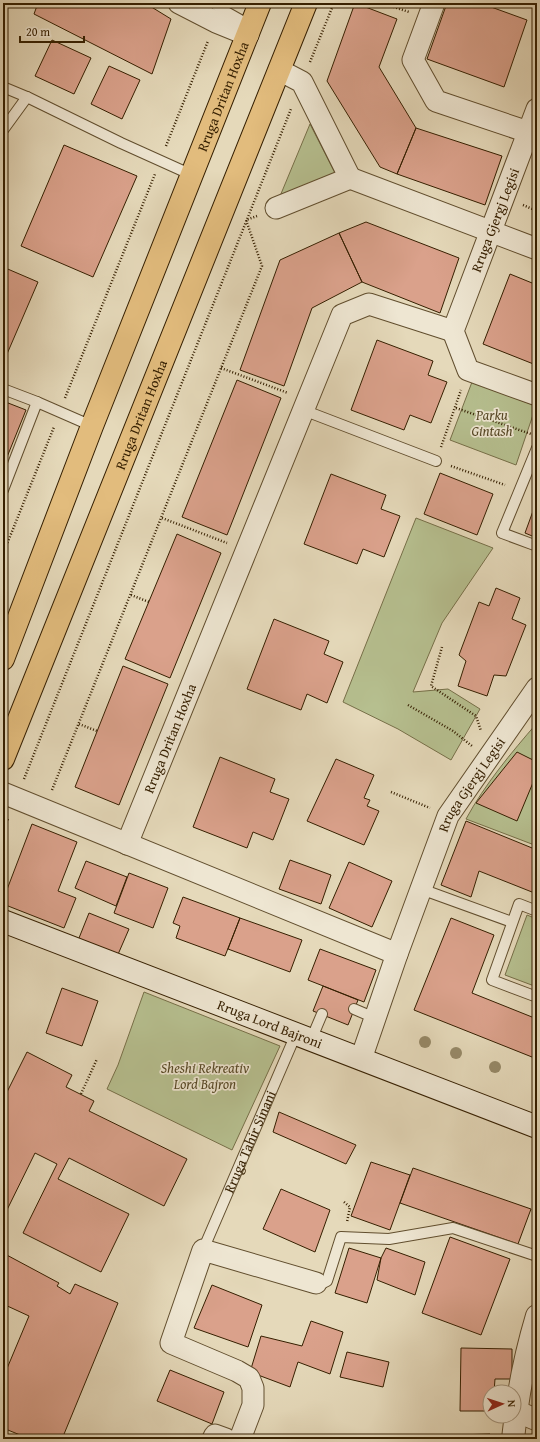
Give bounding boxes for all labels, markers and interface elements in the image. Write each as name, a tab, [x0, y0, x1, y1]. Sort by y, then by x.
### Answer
scale bar	[20, 18, 84, 44]
text: 20 m	[26, 23, 50, 40]
street label: Rruga Dritan Hoxha	[192, 38, 254, 154]
street label: Rruga Gjergj Legisi	[466, 165, 524, 275]
street label: Rruga Dritan Hoxha	[110, 356, 172, 473]
park label: Parku Gintash	[471, 405, 513, 441]
street label: Rruga Dritan Hoxha	[139, 680, 201, 796]
street label: Rruga Gjergj Legisi	[433, 733, 510, 835]
street label: Rruga Lord Bajroni	[214, 995, 325, 1053]
park label: Sheshi Rekreativ Lord Bajron	[161, 1058, 250, 1094]
street label: Rruga Tahir Sinani	[219, 1087, 281, 1196]
north arrow	[482, 1384, 522, 1424]
text: N	[504, 1399, 520, 1408]

